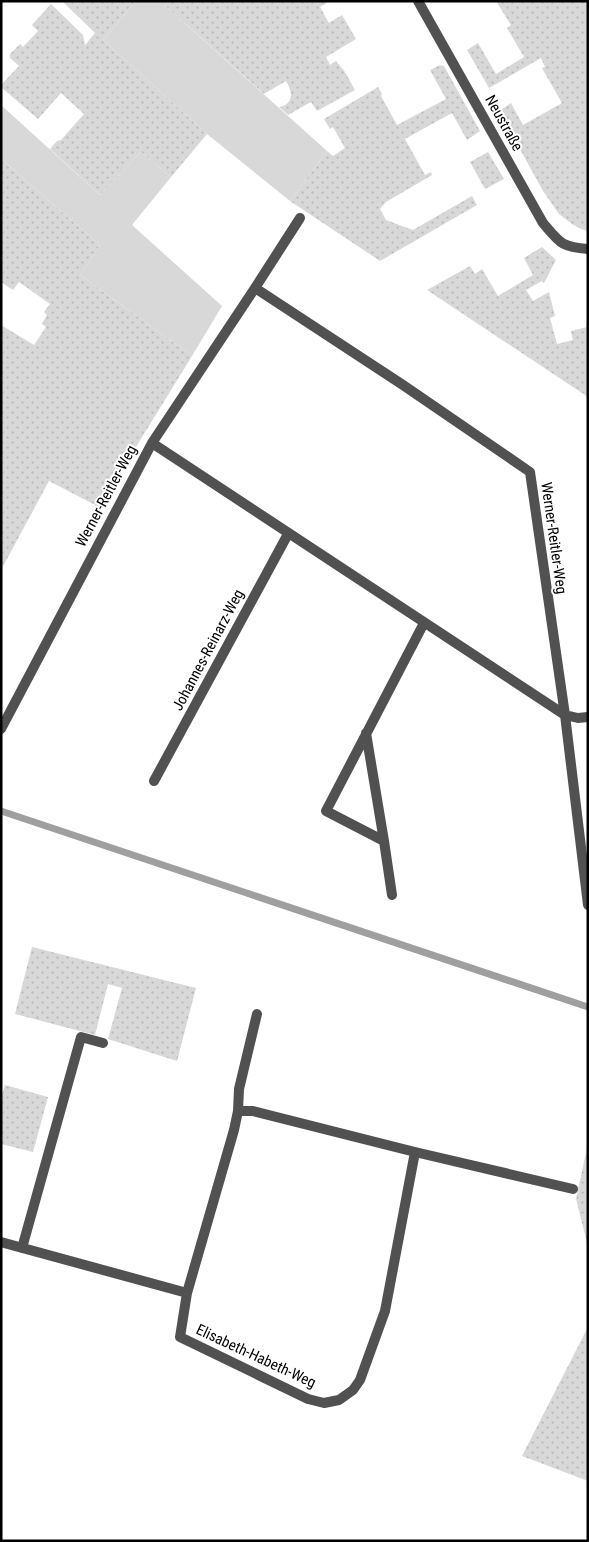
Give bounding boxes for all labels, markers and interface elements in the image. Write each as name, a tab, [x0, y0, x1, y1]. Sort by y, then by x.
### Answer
street label: Neustraße	[481, 92, 527, 154]
street label: Werner-Reitler-Weg	[72, 442, 140, 550]
street label: Werner-Reitler-Weg	[537, 481, 571, 595]
street label: Johannes-Reinarz-Weg	[168, 586, 248, 714]
street label: Elisabeth-Habeth-Weg	[193, 1320, 319, 1392]

